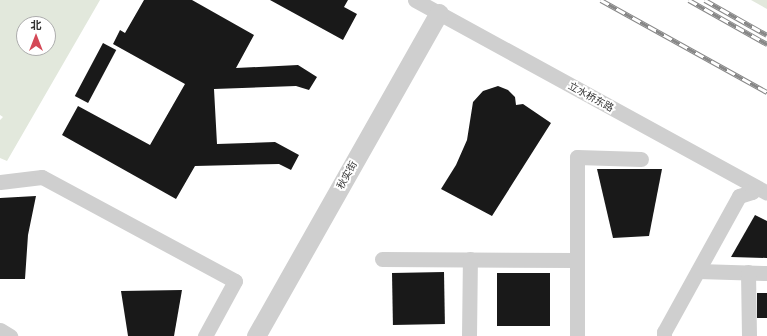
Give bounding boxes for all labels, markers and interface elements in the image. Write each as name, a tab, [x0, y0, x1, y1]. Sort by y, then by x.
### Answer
north arrow	[16, 16, 56, 56]
text: 北	[31, 18, 42, 32]
street label: 立水桥东路	[566, 80, 616, 114]
street label: 秋实街	[334, 159, 360, 191]

